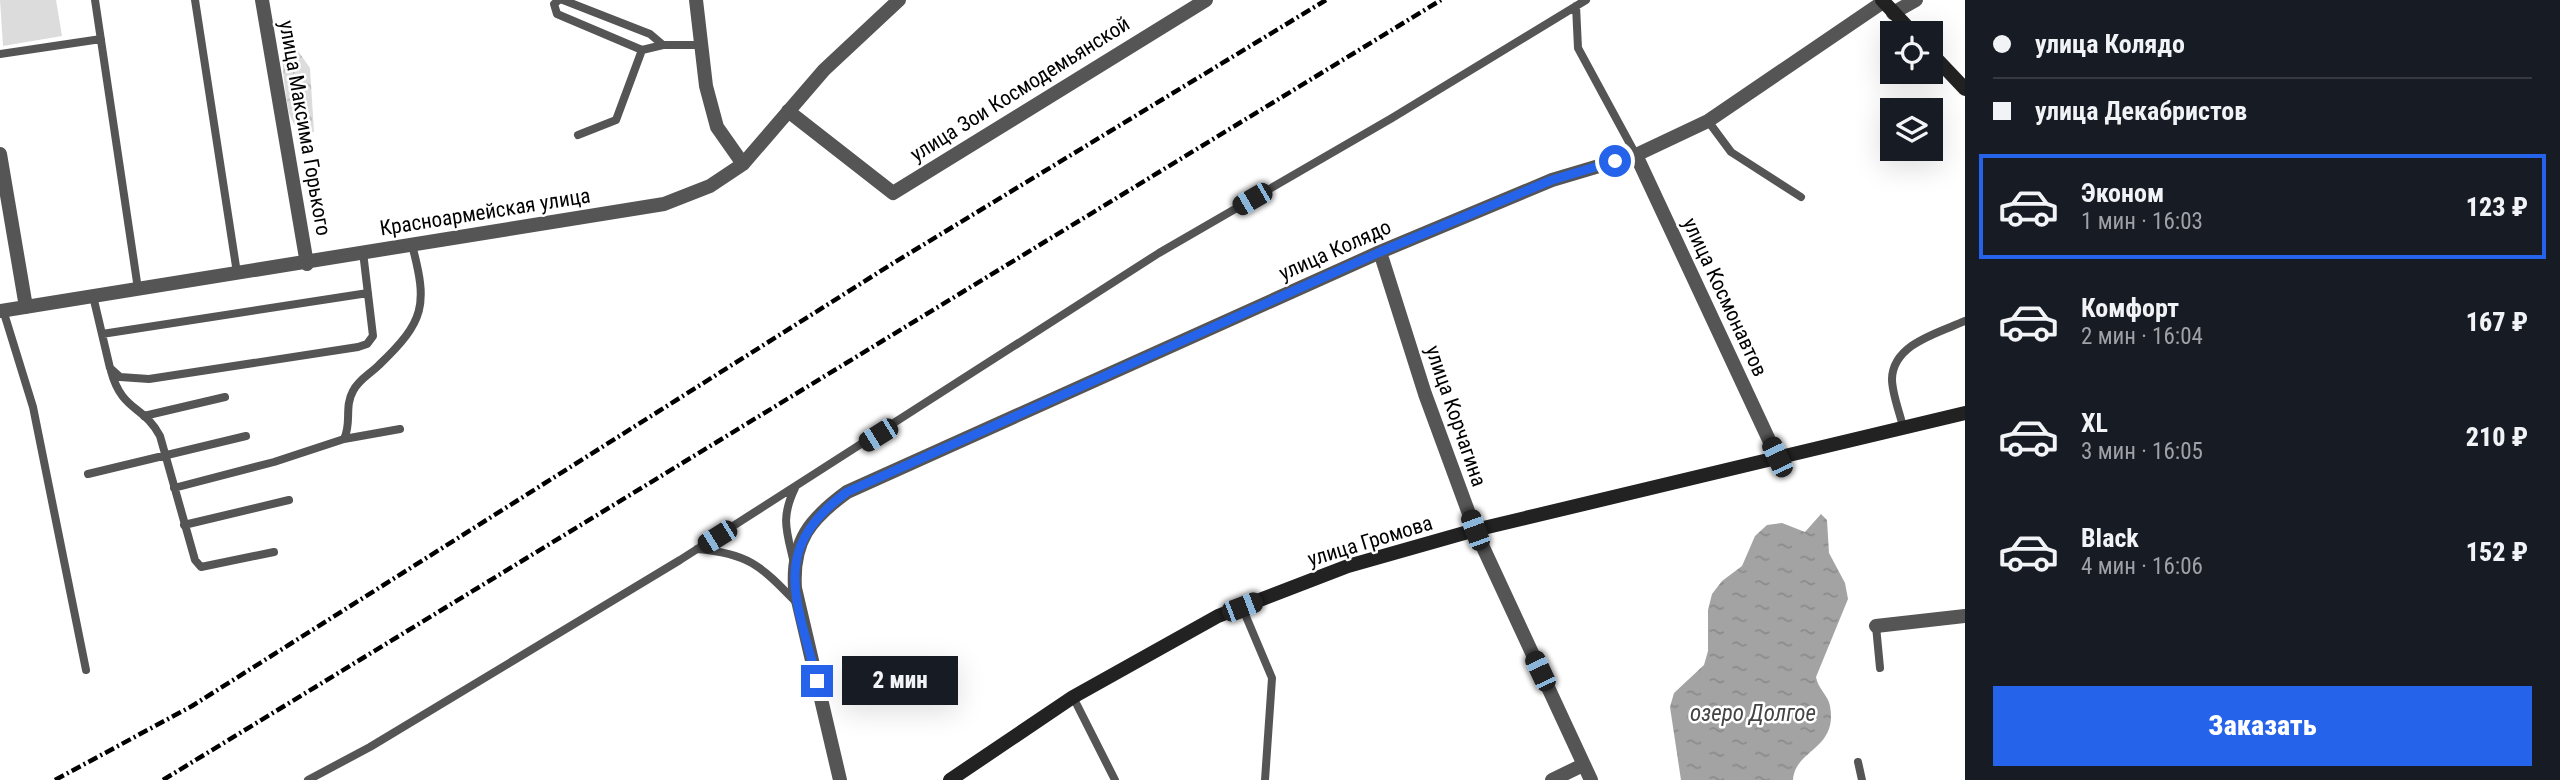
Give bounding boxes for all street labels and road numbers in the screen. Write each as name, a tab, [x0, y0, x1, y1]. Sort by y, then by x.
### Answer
street label: улица Зои Космодемьянской	[906, 12, 1134, 166]
street label: улица Максима Горького	[274, 18, 336, 238]
street label: Красноармейская улица	[378, 183, 592, 241]
street label: улица Космонавтов	[1678, 214, 1772, 380]
street label: улица Колядо	[1275, 215, 1395, 285]
street label: улица Корчагина	[1421, 342, 1491, 490]
street label: улица Громова	[1305, 511, 1435, 571]

